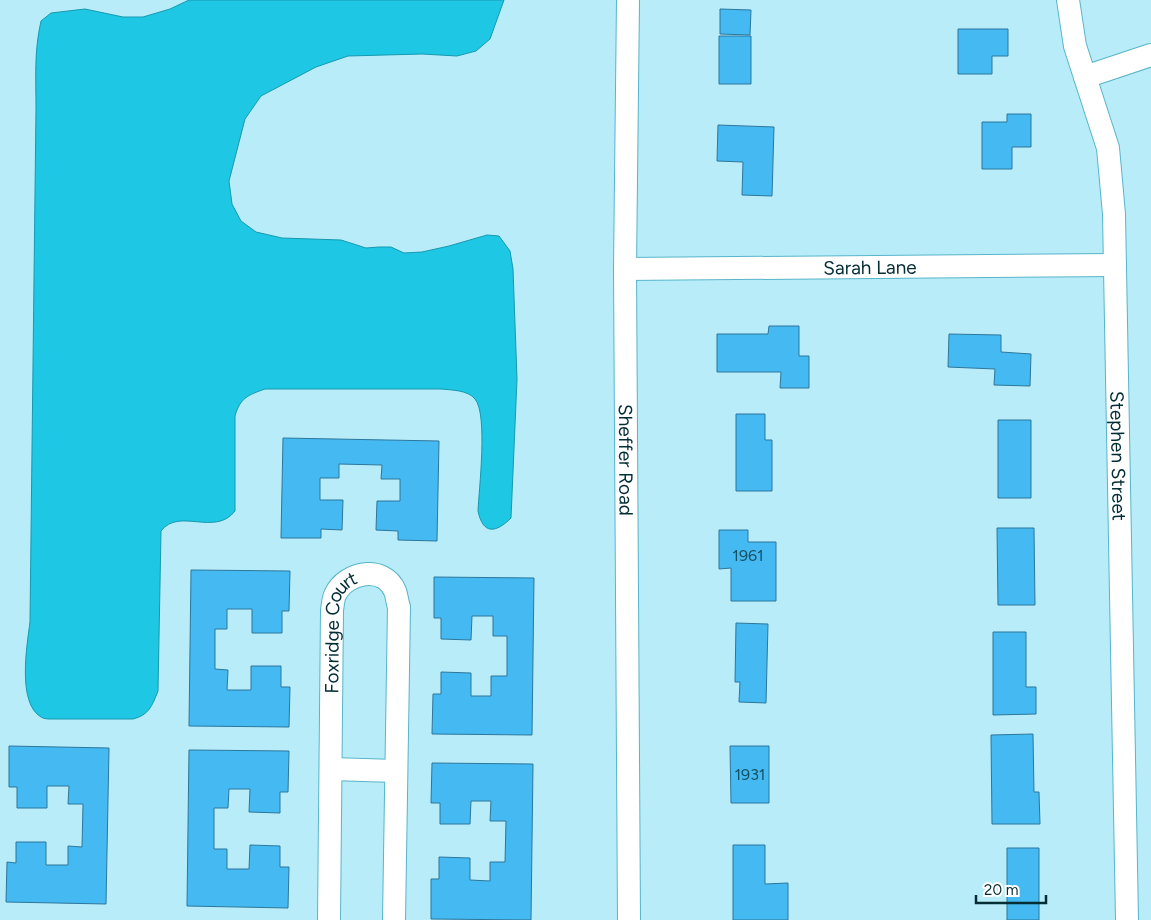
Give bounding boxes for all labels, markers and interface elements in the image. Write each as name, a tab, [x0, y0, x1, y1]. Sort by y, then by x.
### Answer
street label: Sarah Lane	[823, 255, 917, 279]
street label: Stephen Street	[1106, 391, 1131, 521]
street label: Sheffer Road	[614, 404, 638, 516]
house number: 1961	[732, 546, 764, 565]
street label: Foxridge Court	[320, 566, 360, 694]
house number: 1931	[735, 765, 765, 784]
scale bar	[976, 872, 1046, 904]
text: 20 m	[984, 881, 1018, 899]

